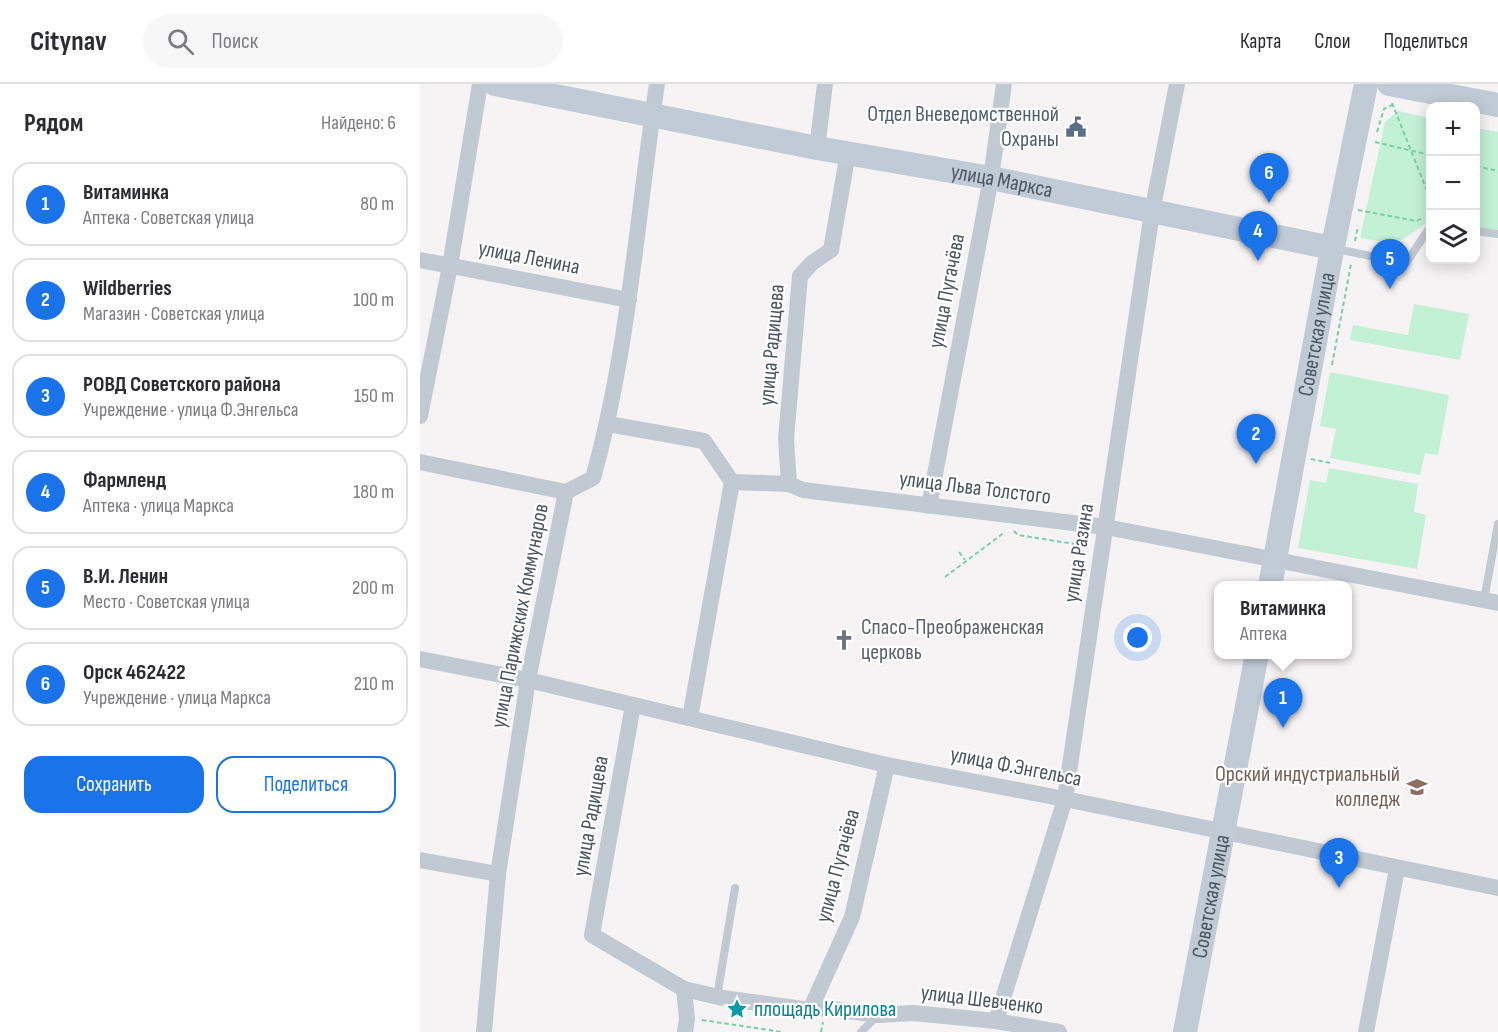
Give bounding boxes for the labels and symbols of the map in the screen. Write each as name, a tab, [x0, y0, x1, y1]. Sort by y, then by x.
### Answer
place label: Отдел Вневедомственной Охраны	[867, 101, 1059, 153]
public building icon: Отдел Вневедомственной Охраны	[1064, 115, 1088, 139]
pin: 6	[1250, 154, 1288, 203]
street label: улица Маркса	[949, 158, 1055, 204]
pin: 4	[1238, 212, 1278, 261]
street label: улица Пугачёва	[923, 231, 971, 351]
street label: улица Ленина	[476, 235, 582, 281]
pin: 5	[1370, 240, 1410, 289]
street label: Советская улица	[1292, 270, 1341, 398]
street label: улица Радищева	[753, 283, 791, 407]
pin: 2	[1236, 414, 1276, 464]
street label: улица Льва Толстого	[898, 465, 1052, 511]
street label: улица Парижских Коммунаров	[485, 502, 555, 730]
street label: улица Разина	[1058, 502, 1100, 604]
place label: Спасо-Преображенская церковь	[861, 614, 1044, 666]
your location	[1123, 623, 1152, 652]
church icon: Спасо-Преображенская церковь	[832, 628, 856, 652]
pin: 1	[1264, 678, 1302, 728]
street label: улица Ф.Энгельса	[948, 741, 1084, 793]
street label: улица Радищева	[567, 754, 615, 878]
place label: Орский индустриальный колледж	[1215, 761, 1400, 813]
school or university icon: Орский индустриальный колледж	[1405, 775, 1429, 799]
street label: улица Пугачёва	[810, 806, 866, 926]
street label: Советская улица	[1186, 832, 1236, 961]
pin: 3	[1320, 838, 1358, 888]
street label: улица Шевченко	[919, 979, 1045, 1021]
place label: площадь Кирилова	[754, 996, 896, 1023]
place icon: площадь Кирилова	[725, 997, 749, 1021]

